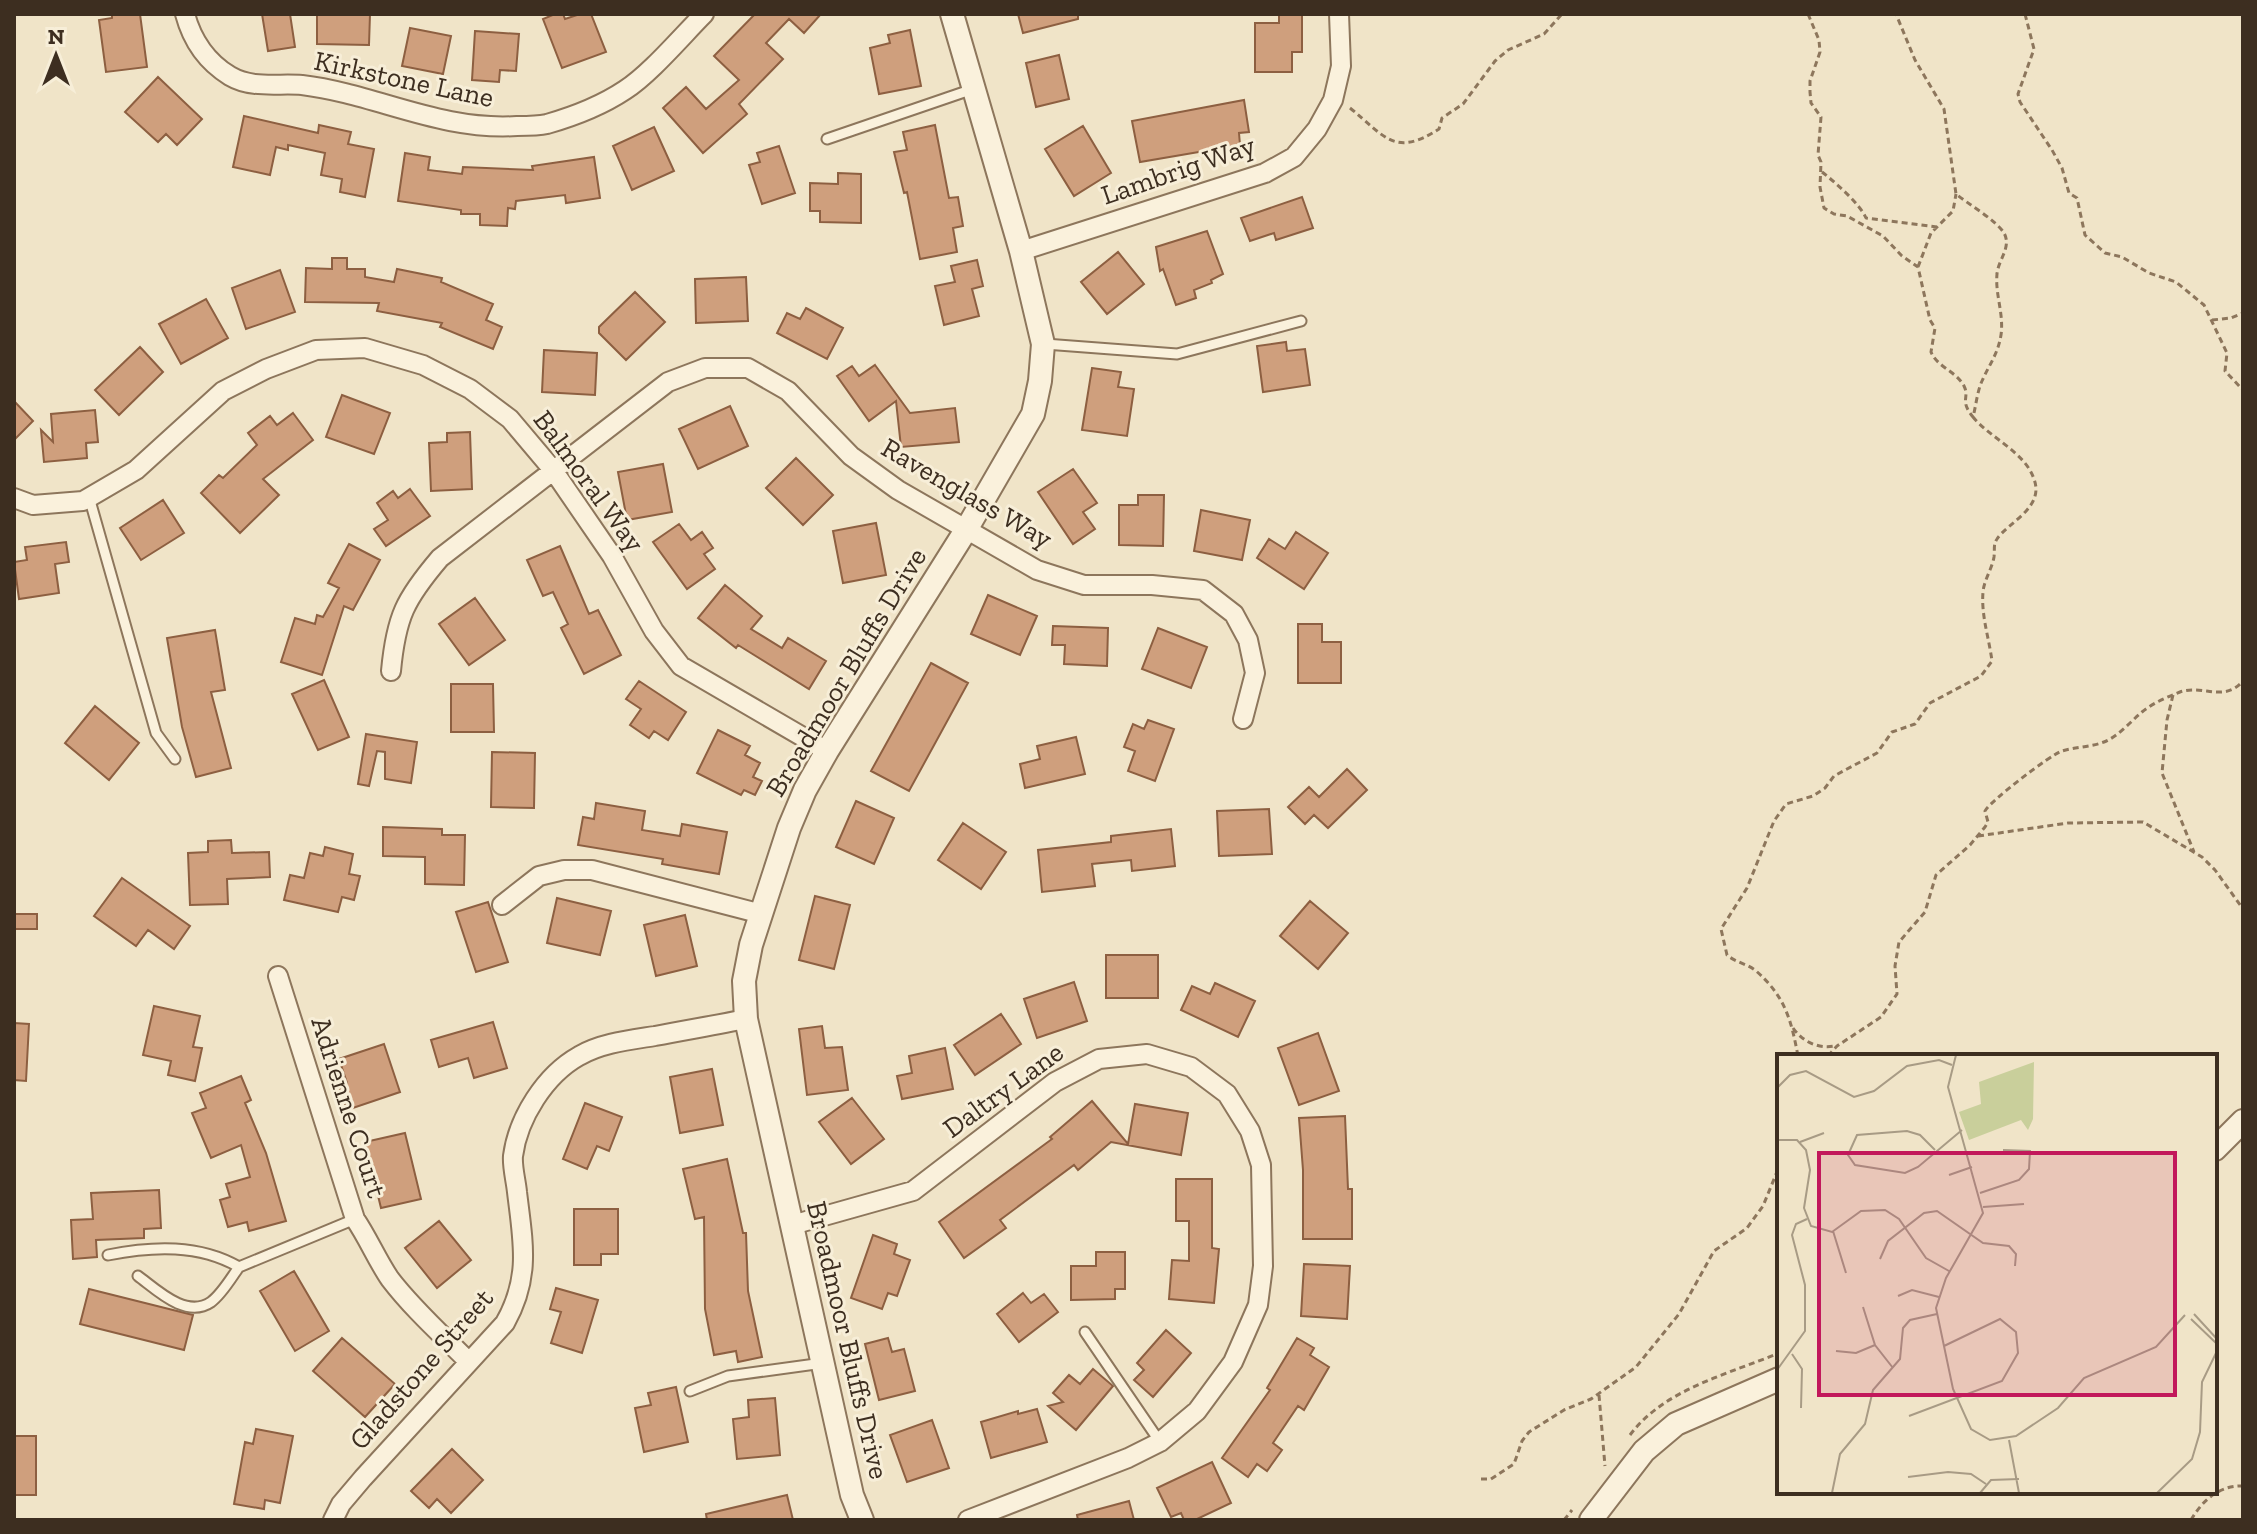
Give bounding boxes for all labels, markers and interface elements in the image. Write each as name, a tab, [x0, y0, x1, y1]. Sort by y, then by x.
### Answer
north arrow	[16, 16, 96, 96]
text: N	[48, 23, 65, 50]
street label: Kirkstone Lane	[311, 44, 497, 114]
street label: Lambrig Way	[1097, 128, 1260, 212]
street label: Balmoral Way	[527, 404, 652, 559]
street label: Ravenglass Way	[876, 431, 1059, 556]
street label: Broadmoor Bluffs Drive	[759, 542, 933, 802]
street label: Adrienne Court	[304, 1013, 394, 1202]
street label: Daltry Lane	[936, 1035, 1070, 1145]
inset map	[1777, 1054, 2217, 1494]
street label: Broadmoor Bluffs Drive	[800, 1198, 896, 1482]
street label: Gladstone Street	[342, 1281, 500, 1456]

